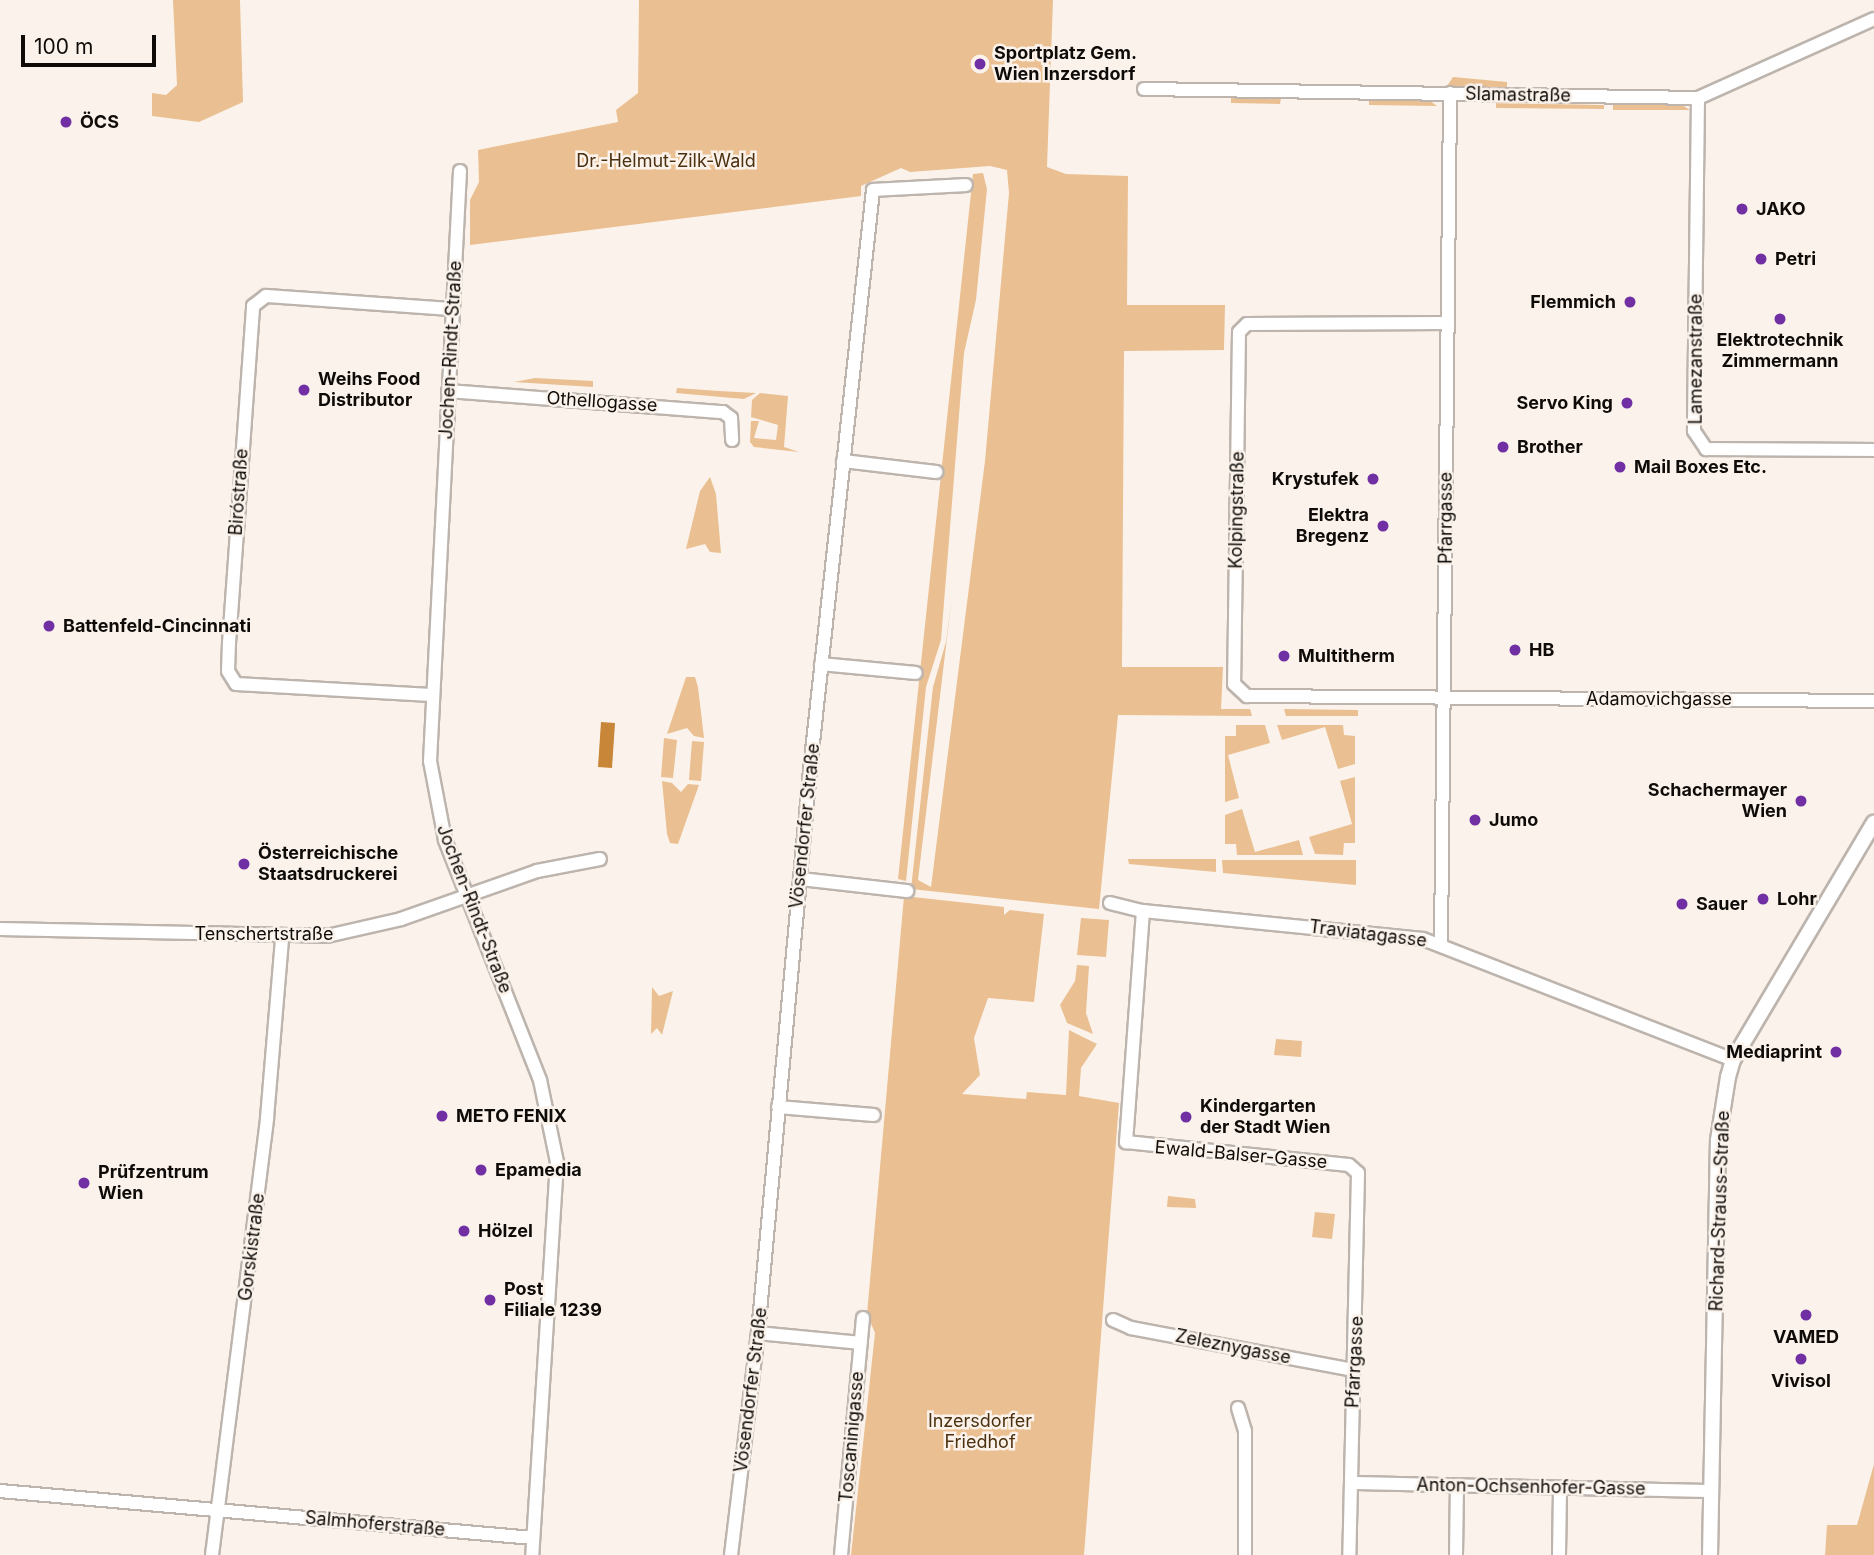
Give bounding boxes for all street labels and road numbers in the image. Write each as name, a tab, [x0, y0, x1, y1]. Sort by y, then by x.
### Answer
street label: Slamastraße	[1465, 83, 1571, 107]
street label: Jochen-Rindt-Straße	[436, 260, 466, 440]
street label: Lamezanstraße	[1685, 294, 1707, 424]
street label: Othellogasse	[546, 387, 658, 417]
street label: Biróstraße	[225, 448, 253, 536]
street label: Kolpingstraße	[1225, 451, 1249, 569]
street label: Pfarrgasse	[1435, 472, 1457, 564]
street label: Adamovichgasse	[1586, 688, 1732, 710]
street label: Vösendorfer Straße	[786, 742, 824, 910]
street label: Jochen-Rindt-Straße	[432, 822, 516, 996]
street label: Traviatagasse	[1308, 916, 1428, 952]
street label: Tenschertstraße	[195, 923, 333, 945]
street label: Richard-Strauss-Straße	[1706, 1110, 1734, 1312]
street label: Ewald-Balser-Gasse	[1154, 1137, 1328, 1173]
street label: Gorskistraße	[235, 1192, 269, 1302]
street label: Vösendorfer Straße	[730, 1306, 772, 1474]
street label: Pfarrgasse	[1342, 1315, 1368, 1409]
street label: Zeleznygasse	[1173, 1325, 1293, 1369]
street label: Toscaninigasse	[836, 1370, 868, 1504]
street label: Anton-Ochsenhofer-Gasse	[1416, 1474, 1646, 1500]
street label: Salmhoferstraße	[304, 1507, 446, 1541]

